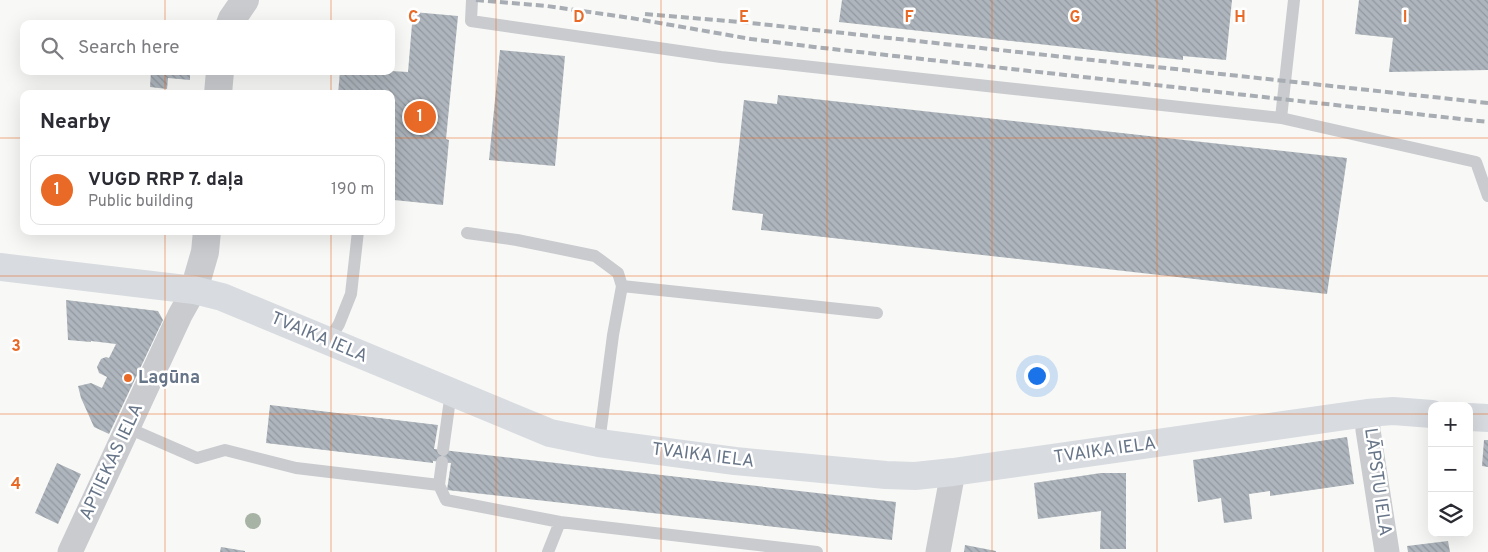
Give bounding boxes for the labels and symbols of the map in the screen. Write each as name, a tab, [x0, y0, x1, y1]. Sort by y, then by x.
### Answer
text: C	[408, 8, 418, 28]
text: D	[573, 8, 585, 28]
text: E	[739, 8, 749, 28]
text: F	[904, 8, 914, 28]
text: G	[1070, 8, 1080, 28]
text: H	[1234, 8, 1246, 28]
text: I	[1403, 8, 1407, 28]
pin: 1	[404, 98, 436, 136]
street label: TVAIKA IELA	[267, 307, 371, 369]
text: 3	[11, 337, 21, 357]
your location	[1024, 363, 1050, 389]
place label: Lagūna	[138, 367, 200, 390]
marker: Lagūna	[122, 372, 134, 384]
street label: APTIEKAS IELA	[75, 400, 149, 524]
street label: LĀPSTU IELA	[1358, 426, 1397, 538]
street label: TVAIKA IELA	[1052, 432, 1158, 470]
street label: TVAIKA IELA	[650, 438, 756, 474]
text: 4	[11, 475, 21, 495]

